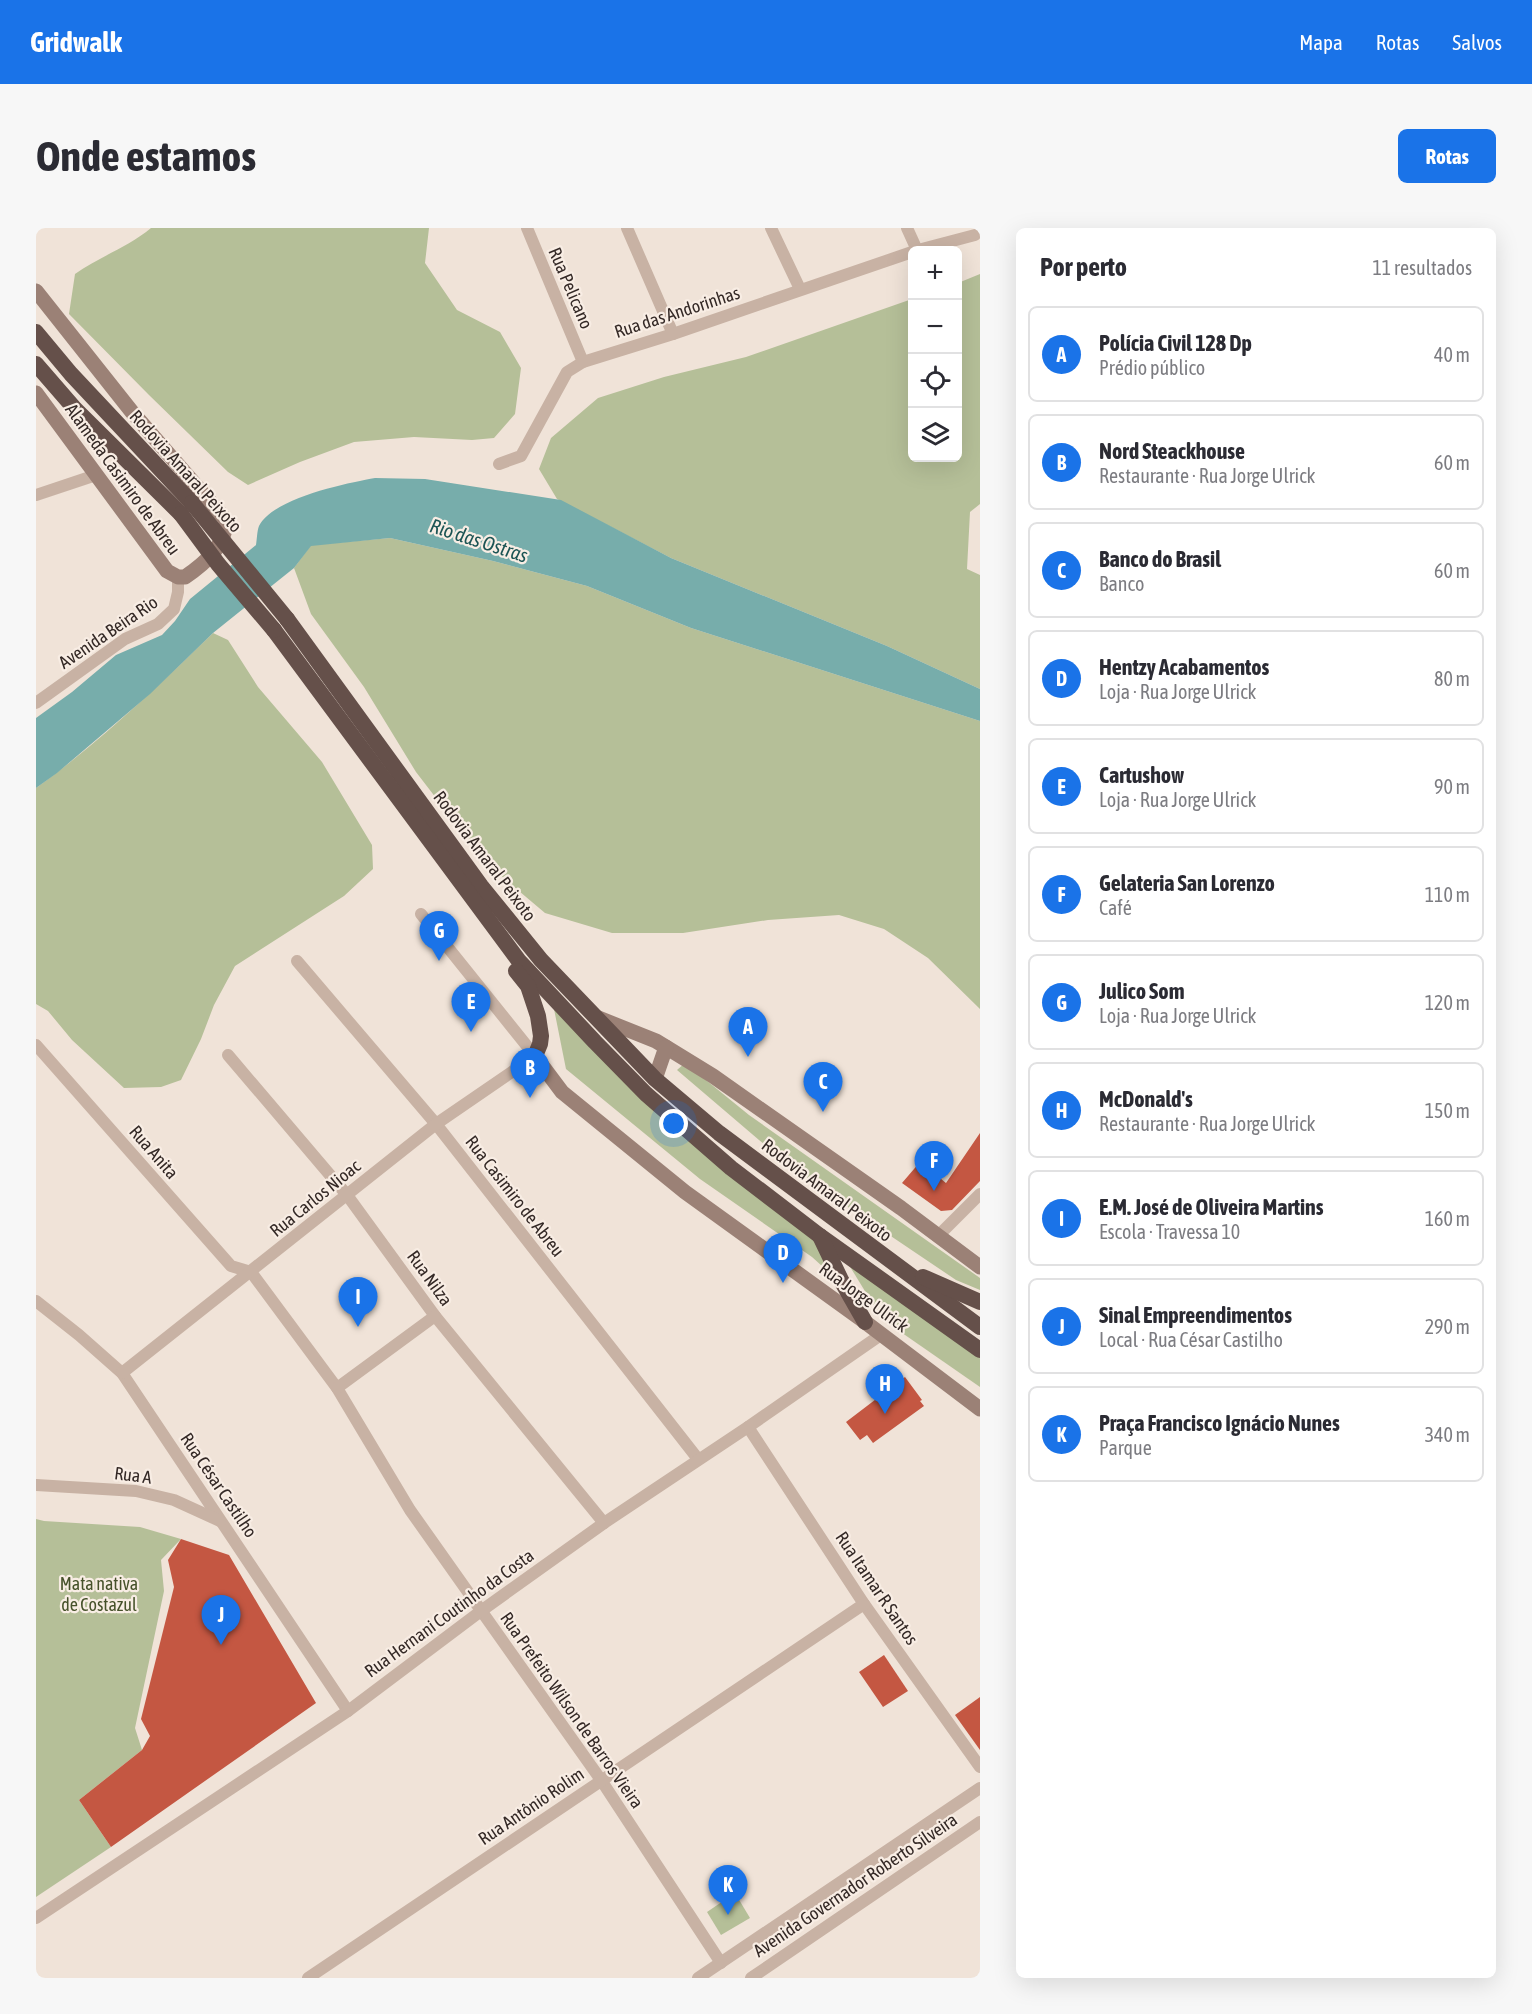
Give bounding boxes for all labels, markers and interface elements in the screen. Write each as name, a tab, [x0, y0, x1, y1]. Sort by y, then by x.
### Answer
text: Gridwalk	[30, 26, 122, 58]
text: Mapa	[1299, 30, 1343, 54]
text: Rotas	[1376, 30, 1419, 54]
text: Salvos	[1452, 30, 1502, 54]
button: Rotas	[1398, 129, 1496, 183]
text: Onde estamos	[36, 132, 256, 180]
street label: Rua Pelicano	[544, 244, 598, 332]
map controls	[908, 246, 962, 462]
button: +	[908, 246, 962, 300]
text: Por perto	[1040, 252, 1127, 282]
text: 11 resultados	[1372, 256, 1472, 279]
street label: Rua das Andorinhas	[612, 282, 742, 342]
button: −	[908, 300, 962, 354]
text: Polícia Civil 128 Dp	[1099, 330, 1252, 356]
text: A	[1057, 343, 1066, 366]
text: 40 m	[1434, 343, 1470, 366]
button: locate	[908, 354, 962, 408]
text: Prédio público	[1099, 356, 1205, 379]
street label: Alameda Casimiro de Abreu	[61, 399, 185, 559]
street label: Rodovia Amaral Peixoto	[126, 406, 246, 536]
button: layers	[908, 408, 962, 462]
text: Nord Steackhouse	[1099, 438, 1245, 464]
text: B	[1057, 451, 1066, 474]
text: 60 m	[1434, 451, 1470, 474]
text: Restaurante · Rua Jorge Ulrick	[1099, 464, 1315, 487]
water label: Rio das Ostras	[427, 513, 531, 567]
text: Banco do Brasil	[1099, 546, 1221, 572]
text: C	[1057, 559, 1066, 582]
text: 60 m	[1434, 559, 1470, 582]
text: Banco	[1099, 572, 1144, 595]
street label: Avenida Beira Rio	[55, 591, 161, 673]
text: Hentzy Acabamentos	[1099, 654, 1269, 680]
text: D	[1056, 667, 1067, 690]
text: 80 m	[1434, 667, 1470, 690]
text: Loja · Rua Jorge Ulrick	[1099, 680, 1256, 703]
text: Cartushow	[1099, 762, 1184, 788]
text: E	[1057, 775, 1066, 798]
text: 90 m	[1434, 775, 1470, 798]
street label: Rodovia Amaral Peixoto	[429, 787, 541, 925]
text: Loja · Rua Jorge Ulrick	[1099, 788, 1256, 811]
text: Gelateria San Lorenzo	[1099, 870, 1275, 896]
text: F	[1057, 883, 1066, 906]
text: 110 m	[1425, 883, 1470, 906]
text: Café	[1099, 896, 1132, 919]
pin: G	[420, 912, 458, 961]
text: Julico Som	[1099, 978, 1184, 1004]
pin: E	[452, 982, 490, 1032]
text: G	[1056, 991, 1067, 1014]
text: 120 m	[1425, 991, 1470, 1014]
text: Loja · Rua Jorge Ulrick	[1099, 1004, 1256, 1027]
pin: A	[728, 1008, 768, 1057]
pin: B	[510, 1048, 550, 1098]
pin: C	[804, 1062, 842, 1112]
text: McDonald's	[1099, 1086, 1193, 1112]
text: H	[1056, 1099, 1067, 1122]
text: 150 m	[1425, 1099, 1470, 1122]
your location	[659, 1109, 688, 1138]
text: Restaurante · Rua Jorge Ulrick	[1099, 1112, 1315, 1135]
street label: Rua Anita	[125, 1121, 183, 1183]
street label: Rua Casimiro de Abreu	[461, 1131, 569, 1261]
street label: Rodovia Amaral Peixoto	[758, 1134, 896, 1246]
pin: F	[914, 1142, 954, 1191]
street label: Rua Carlos Nioac	[265, 1155, 365, 1241]
text: E.M. José de Oliveira Martins	[1099, 1194, 1324, 1220]
text: I	[1059, 1207, 1064, 1230]
text: 160 m	[1425, 1207, 1470, 1230]
text: Escola · Travessa 10	[1099, 1220, 1240, 1243]
pin: D	[764, 1234, 802, 1283]
street label: Rua Nilza	[403, 1246, 457, 1310]
street label: Rua Jorge Ulrick	[815, 1258, 913, 1336]
pin: I	[338, 1278, 378, 1327]
text: Sinal Empreendimentos	[1099, 1302, 1292, 1328]
text: J	[1058, 1315, 1065, 1338]
text: 290 m	[1425, 1315, 1470, 1338]
text: Local · Rua César Castilho	[1099, 1328, 1283, 1351]
pin: H	[866, 1364, 904, 1414]
text: Praça Francisco Ignácio Nunes	[1099, 1410, 1340, 1436]
text: K	[1057, 1423, 1066, 1446]
text: 340 m	[1425, 1423, 1470, 1446]
street label: Rua César Castilho	[176, 1429, 262, 1541]
text: Parque	[1099, 1436, 1152, 1459]
street label: Rua A	[113, 1462, 153, 1488]
street label: Rua Itamar R Santos	[831, 1528, 923, 1648]
street label: Rua Hernani Coutinho da Costa	[360, 1545, 538, 1681]
park label: Mata nativa de Costazul	[60, 1573, 138, 1615]
pin: J	[202, 1596, 240, 1645]
street label: Rua Prefeito Wilson de Barros Vieira	[496, 1608, 648, 1812]
street label: Rua Antônio Rolim	[474, 1763, 588, 1849]
street label: Avenida Governador Roberto Silveira	[749, 1809, 961, 1961]
pin: K	[708, 1866, 748, 1915]

